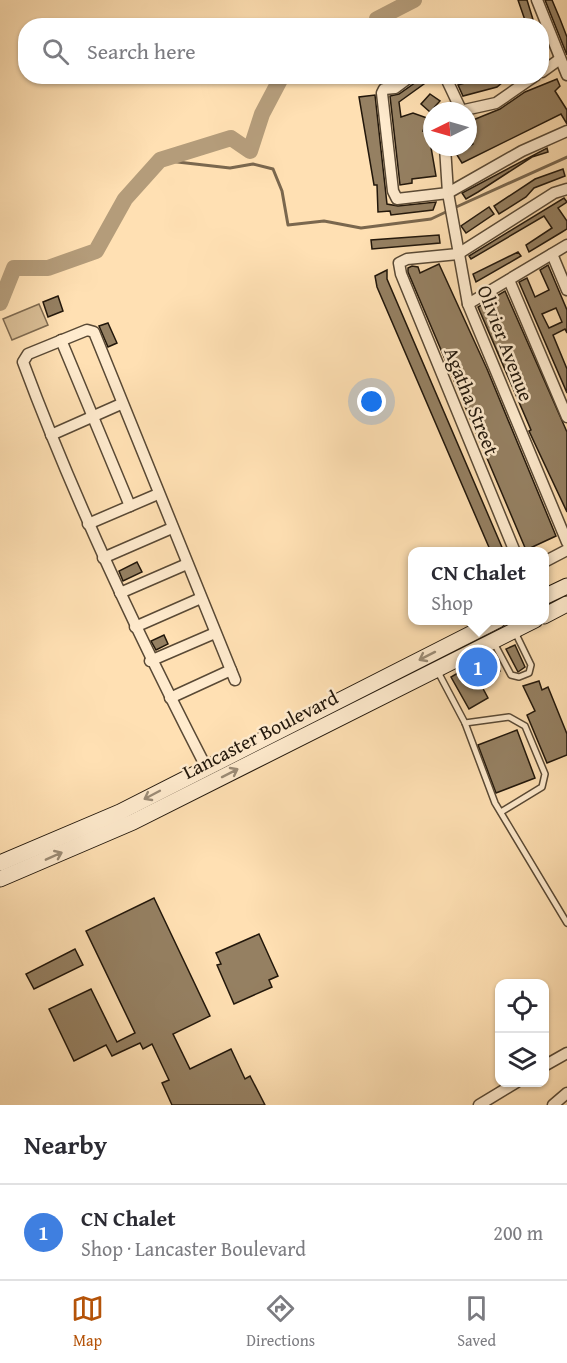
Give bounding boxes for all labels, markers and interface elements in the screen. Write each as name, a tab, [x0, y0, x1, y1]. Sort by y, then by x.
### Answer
search box	[18, 18, 549, 84]
icon: search	[39, 35, 72, 68]
text: Search here	[87, 35, 196, 67]
north arrow	[423, 102, 477, 156]
street label: Olivier Avenue	[471, 281, 541, 405]
street label: Agatha Street	[437, 343, 507, 459]
your location	[357, 387, 386, 416]
popup	[408, 547, 549, 625]
text: CN Chalet	[431, 556, 526, 588]
text: Shop	[431, 588, 473, 617]
pin: 1	[458, 644, 498, 690]
one-way arrow	[418, 651, 436, 662]
street label: Lancaster Boulevard	[177, 682, 343, 786]
one-way arrow	[221, 766, 239, 778]
one-way arrow	[143, 790, 161, 802]
one-way arrow	[44, 850, 62, 861]
map controls	[495, 979, 549, 1087]
button: locate	[495, 979, 549, 1033]
button: layers	[495, 1033, 549, 1087]
text: Nearby	[24, 1125, 107, 1164]
text: CN Chalet	[81, 1202, 176, 1234]
text: 1	[38, 1218, 49, 1247]
text: 200 m	[493, 1218, 543, 1247]
text: Shop · Lancaster Boulevard	[81, 1234, 306, 1263]
tab: Map	[71, 1292, 104, 1352]
tab: Directions	[246, 1292, 315, 1352]
tab: Saved	[457, 1292, 496, 1352]

